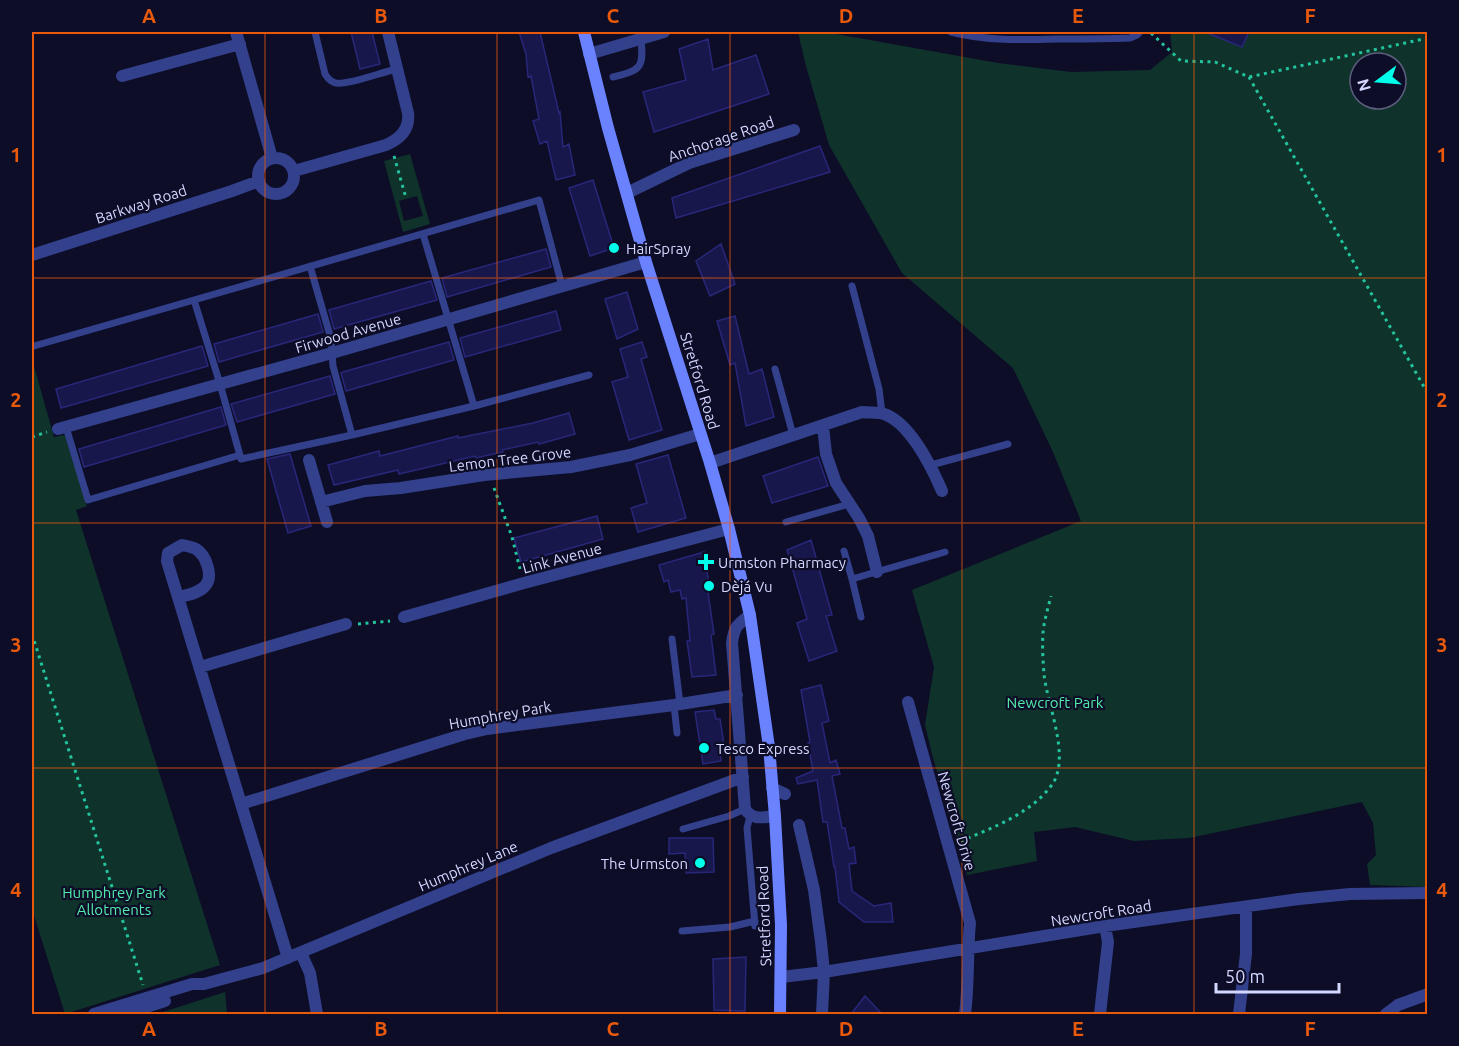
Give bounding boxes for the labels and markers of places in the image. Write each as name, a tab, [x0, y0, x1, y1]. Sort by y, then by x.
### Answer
place label: HairSpray	[626, 240, 691, 257]
marker: HairSpray	[607, 241, 621, 255]
place label: Urmston Pharmacy	[718, 554, 846, 571]
marker: Urmston Pharmacy	[699, 555, 713, 569]
place label: Dèjá Vu	[721, 578, 773, 595]
marker: Dèjá Vu	[702, 579, 716, 593]
place label: Tesco Express	[716, 740, 809, 757]
marker: Tesco Express	[697, 741, 711, 755]
place label: The Urmston	[601, 855, 688, 872]
marker: The Urmston	[693, 856, 707, 870]

